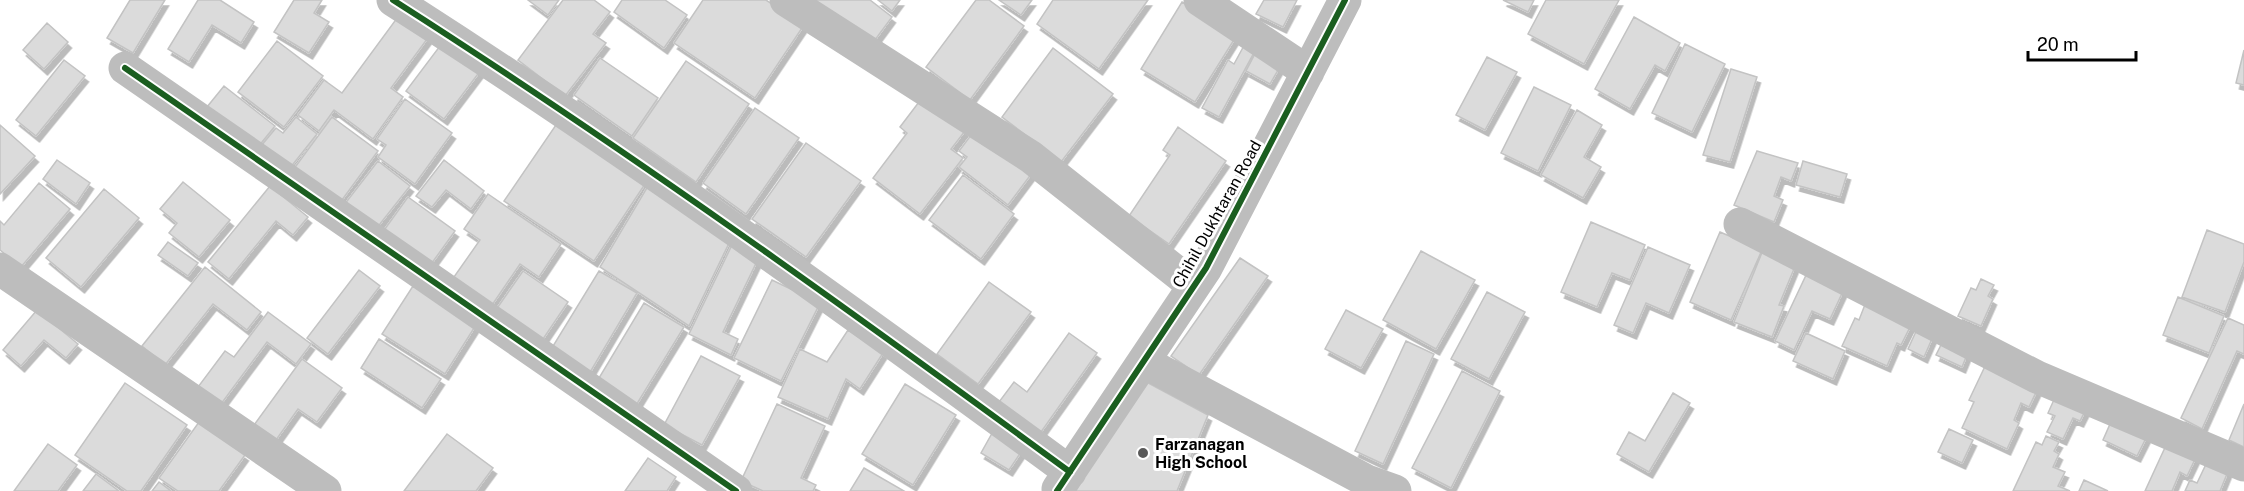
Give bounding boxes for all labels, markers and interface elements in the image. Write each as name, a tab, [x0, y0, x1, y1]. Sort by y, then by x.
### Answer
scale bar	[2028, 24, 2136, 62]
text: 20 m	[2037, 34, 2079, 55]
street label: Chihil Dukhtaran Road	[1169, 137, 1265, 291]
place label: Farzanagan High School	[1155, 435, 1248, 472]
marker: Farzanagan High School	[1136, 446, 1150, 460]

